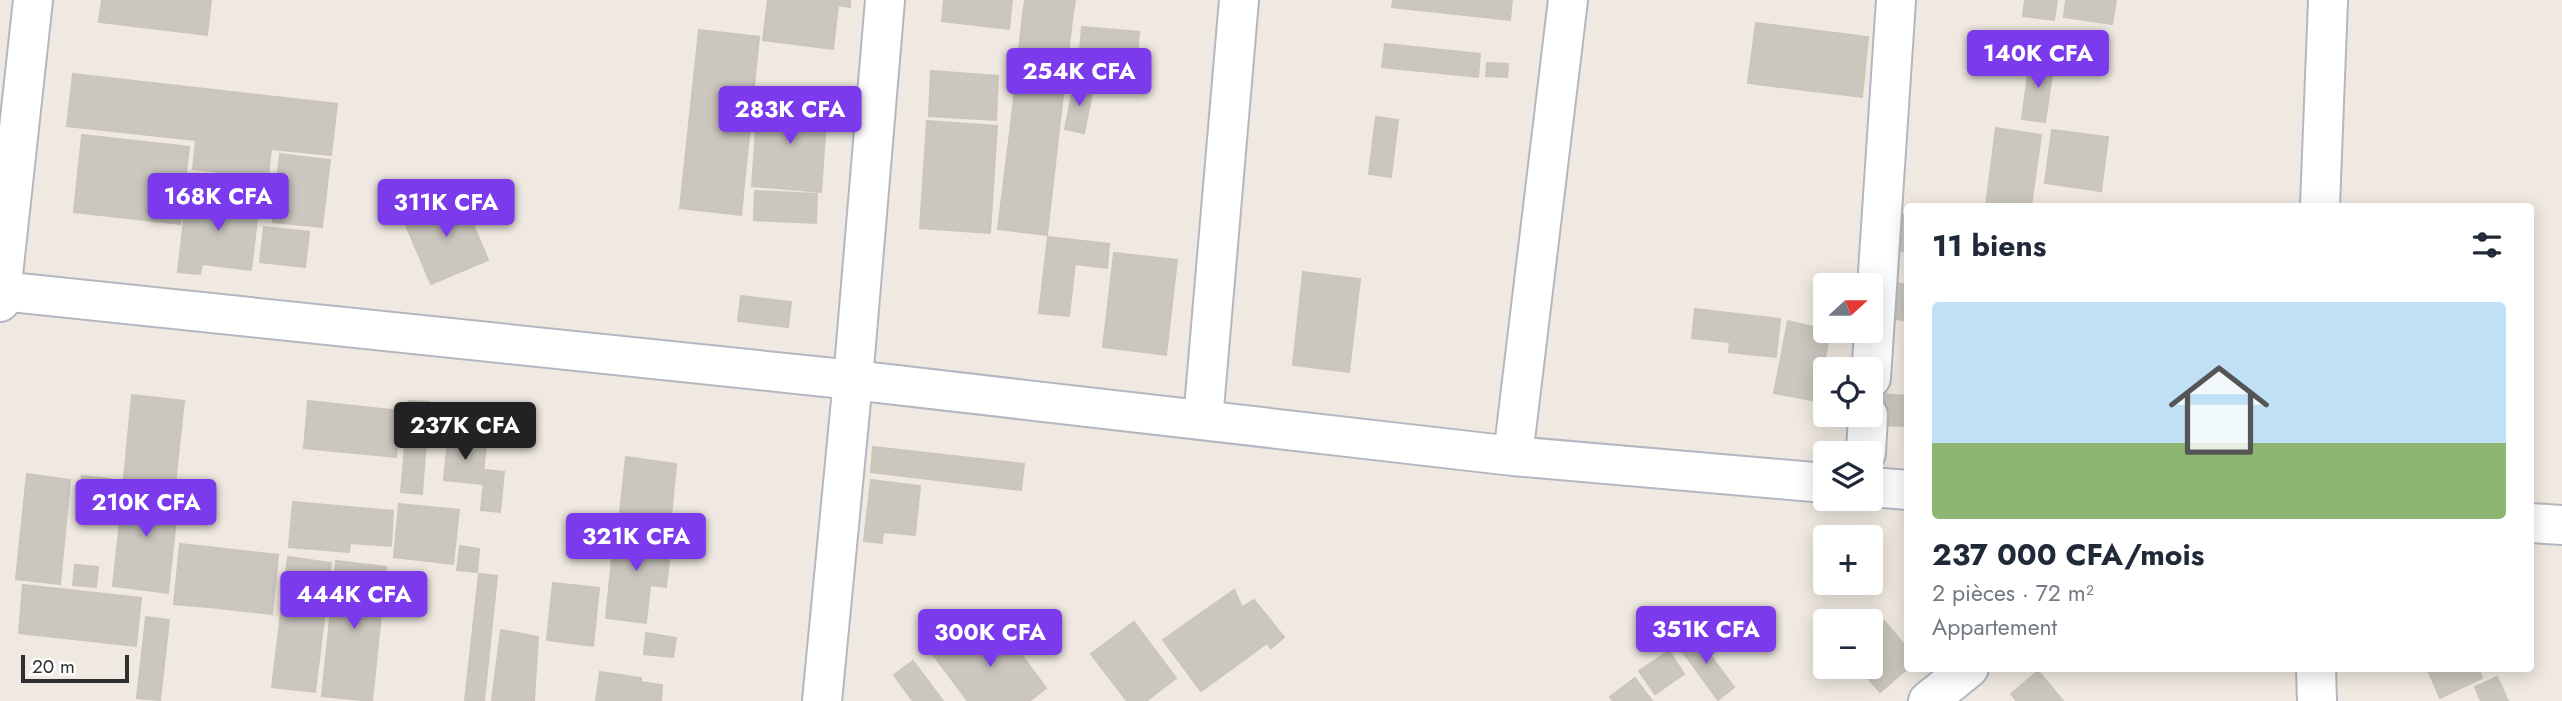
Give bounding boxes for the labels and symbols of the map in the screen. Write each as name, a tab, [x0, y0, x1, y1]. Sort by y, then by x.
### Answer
pin: 140K CFA	[1966, 31, 2110, 90]
pin: 254K CFA	[1007, 48, 1151, 108]
pin: 283K CFA	[718, 86, 862, 146]
pin: 168K CFA	[146, 174, 290, 233]
pin: 311K CFA	[374, 180, 518, 239]
north arrow	[1813, 273, 1883, 343]
pin: 237K CFA	[393, 402, 537, 462]
pin: 210K CFA	[74, 480, 218, 539]
pin: 321K CFA	[564, 514, 708, 573]
pin: 444K CFA	[282, 572, 426, 631]
pin: 351K CFA	[1634, 606, 1778, 666]
pin: 300K CFA	[918, 610, 1062, 669]
scale bar	[21, 652, 130, 684]

